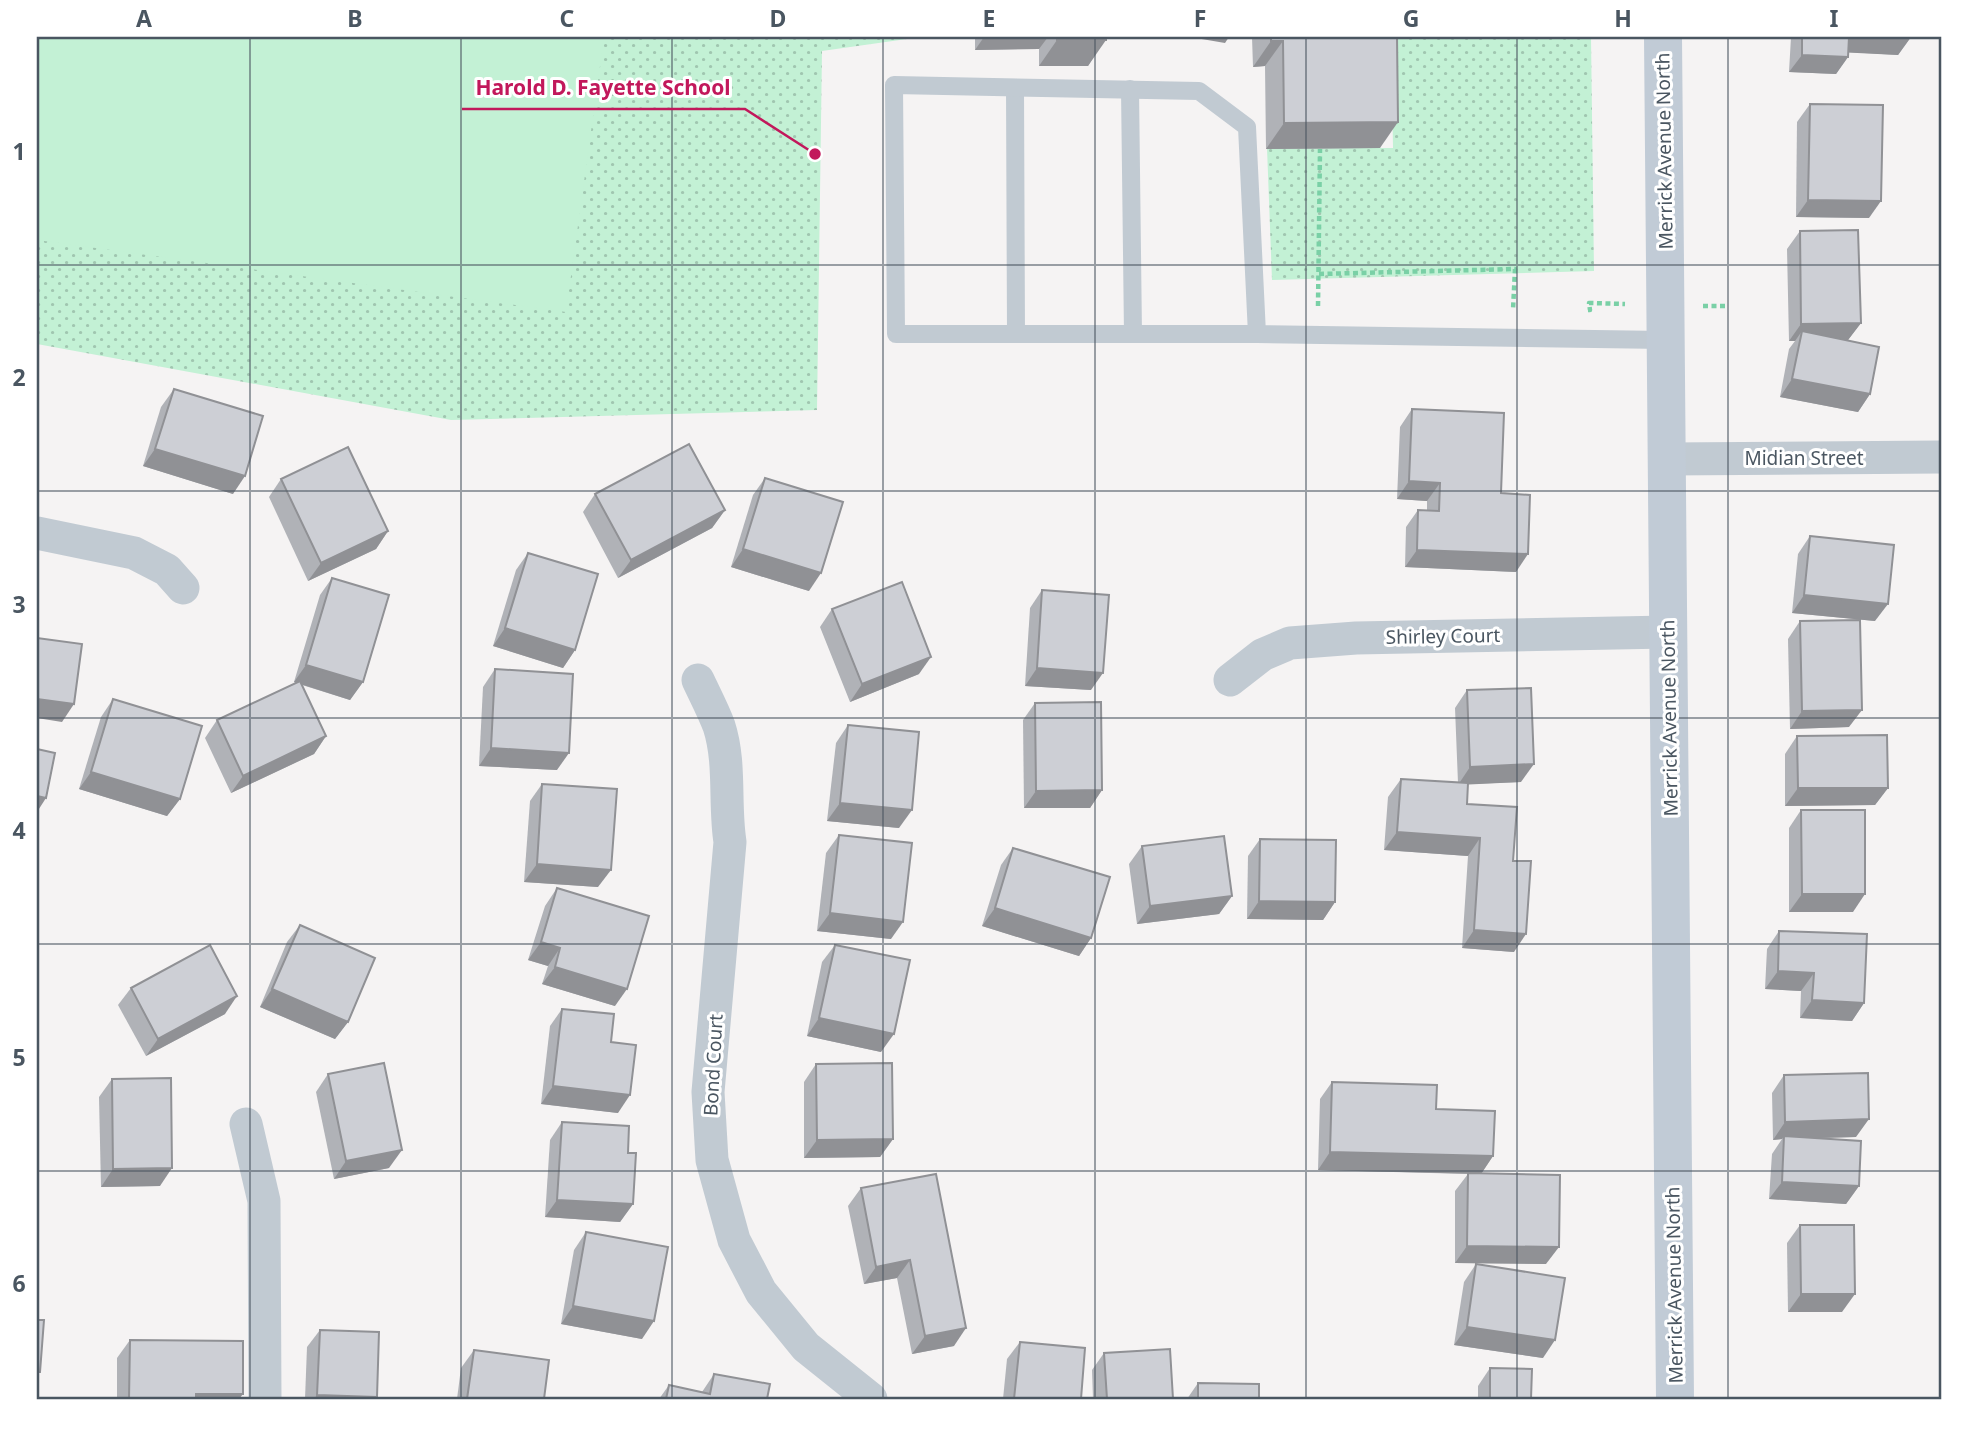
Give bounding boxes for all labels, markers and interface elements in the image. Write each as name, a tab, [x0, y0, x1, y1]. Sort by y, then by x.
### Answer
text: A	[136, 2, 152, 34]
text: B	[347, 2, 363, 34]
text: C	[560, 2, 575, 34]
text: D	[770, 2, 786, 34]
text: E	[983, 2, 995, 34]
text: F	[1194, 2, 1206, 34]
text: G	[1403, 2, 1419, 34]
text: H	[1614, 2, 1632, 34]
text: I	[1830, 2, 1839, 34]
street label: Merrick Avenue North	[1649, 52, 1679, 250]
callout: Harold D. Fayette School	[462, 67, 745, 109]
text: Harold D. Fayette School	[475, 73, 731, 101]
text: 1	[12, 135, 26, 167]
text: 2	[12, 361, 26, 393]
street label: Midian Street	[1744, 445, 1864, 471]
text: 3	[12, 588, 26, 620]
street label: Merrick Avenue North	[1654, 619, 1684, 817]
street label: Shirley Court	[1385, 622, 1501, 650]
text: 4	[12, 814, 26, 846]
street label: Bond Court	[697, 1013, 729, 1117]
text: 5	[12, 1041, 26, 1073]
street label: Merrick Avenue North	[1659, 1186, 1689, 1384]
text: 6	[12, 1267, 26, 1299]

